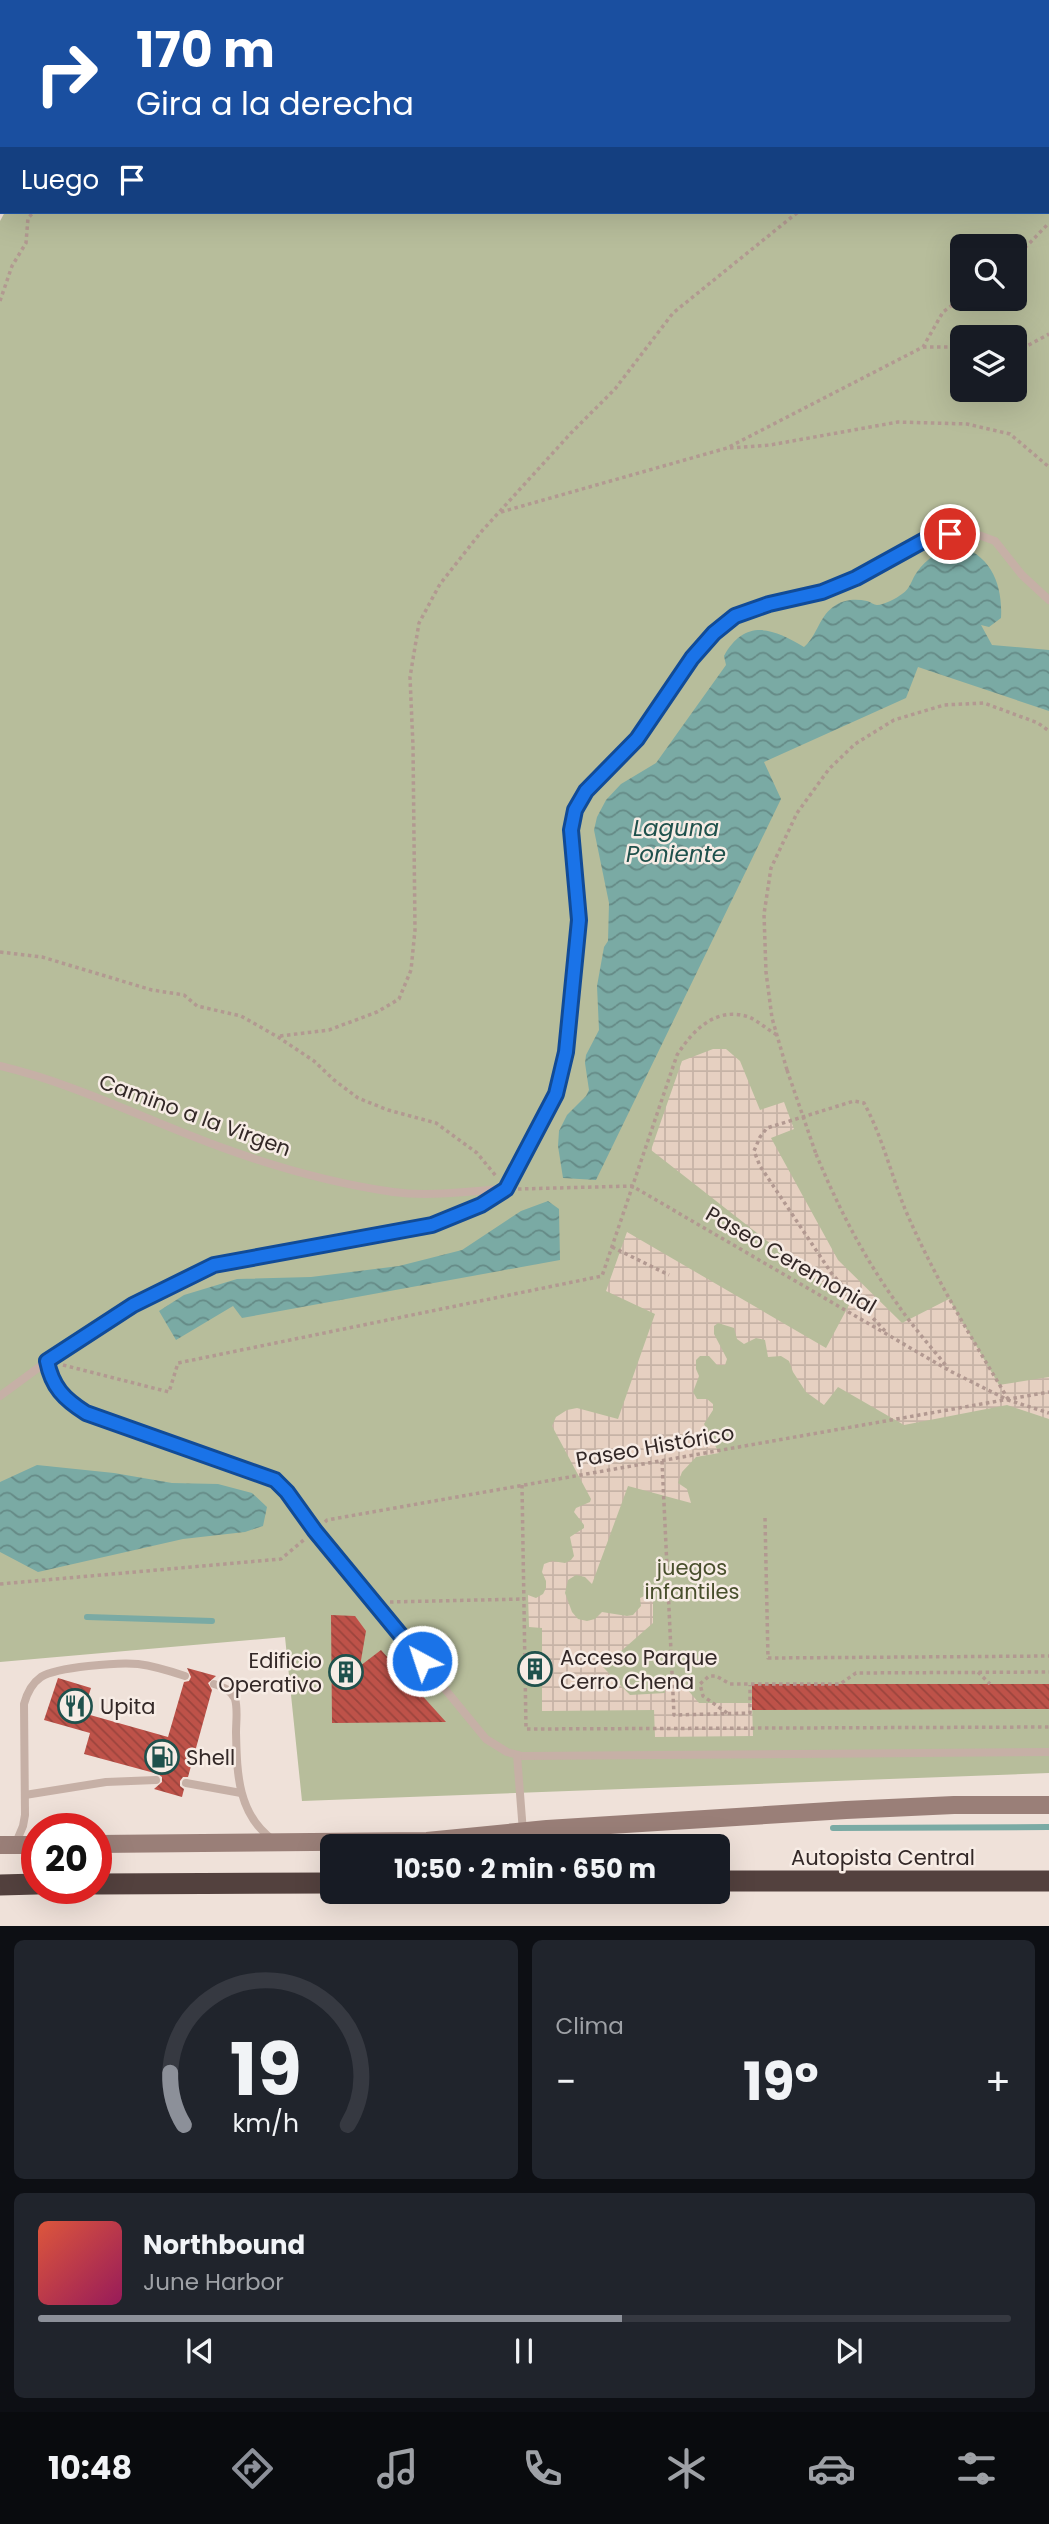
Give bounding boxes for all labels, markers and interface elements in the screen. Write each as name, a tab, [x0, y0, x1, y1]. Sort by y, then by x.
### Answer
text: 170 m	[136, 16, 275, 84]
icon: right	[21, 28, 112, 119]
text: Gira a la derecha	[136, 81, 414, 126]
icon: arrive	[113, 161, 151, 199]
text: Luego	[21, 162, 99, 198]
map controls	[950, 234, 1027, 402]
button: search	[950, 234, 1027, 311]
button: layers	[950, 325, 1027, 402]
pin	[920, 504, 980, 564]
icon: arrive	[931, 515, 969, 553]
water label: Laguna Poniente	[626, 812, 726, 870]
street label: Camino a la Virgen	[95, 1067, 295, 1163]
street label: Paseo Ceremonial	[700, 1199, 882, 1321]
street label: Paseo Histórico	[574, 1418, 736, 1474]
park label: juegos infantiles	[644, 1553, 740, 1606]
position arrow	[385, 1624, 459, 1698]
place label: Acceso Parque Cerro Chena	[560, 1643, 718, 1696]
place label: Edificio Operativo	[218, 1646, 322, 1699]
building icon: Acceso Parque Cerro Chena	[516, 1650, 554, 1688]
building icon: Edificio Operativo	[327, 1653, 365, 1691]
restaurant icon: Upita	[56, 1687, 94, 1725]
place label: Upita	[100, 1692, 155, 1721]
fuel station icon: Shell	[143, 1738, 181, 1776]
place label: Shell	[186, 1743, 235, 1772]
speed limit sign: 20	[21, 1813, 112, 1904]
street label: Autopista Central	[791, 1843, 975, 1872]
text: 10:50 · 2 min · 650 m	[394, 1851, 656, 1887]
text: Clima	[556, 2010, 624, 2042]
text: 19	[230, 2020, 302, 2121]
text: 19°	[743, 2045, 819, 2118]
text: −	[556, 2055, 576, 2108]
text: +	[985, 2055, 1011, 2108]
text: km/h	[232, 2106, 299, 2141]
text: Northbound	[143, 2227, 305, 2263]
text: June Harbor	[143, 2266, 284, 2298]
icon: previous	[181, 2332, 219, 2370]
icon: pause	[505, 2332, 543, 2370]
icon: next	[830, 2332, 868, 2370]
icon: directions	[228, 2444, 277, 2493]
icon: music	[373, 2444, 422, 2493]
icon: phone	[518, 2444, 567, 2493]
icon: climate	[662, 2444, 711, 2493]
icon: car	[807, 2444, 856, 2493]
icon: filters	[952, 2444, 1001, 2493]
text: 10:48	[48, 2445, 132, 2490]

